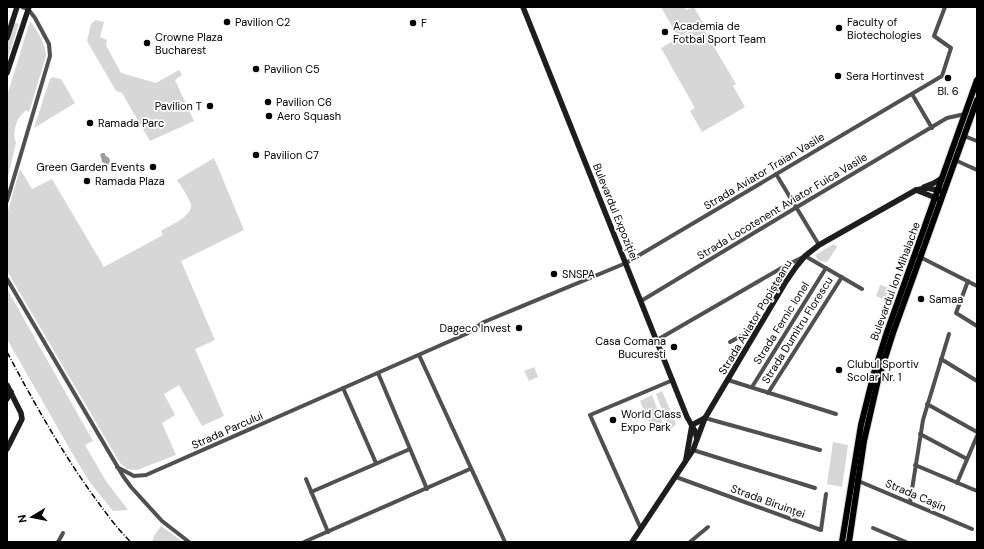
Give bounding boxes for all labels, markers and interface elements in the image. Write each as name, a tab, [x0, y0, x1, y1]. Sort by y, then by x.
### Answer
place label: Pavilion C2	[235, 15, 290, 29]
place label: Faculty of Biotechologies	[847, 15, 921, 42]
place label: F	[421, 16, 427, 30]
marker: Pavilion C2	[222, 17, 232, 27]
marker: F	[408, 18, 418, 28]
place label: Academia de Fotbal Sport Team	[673, 19, 766, 46]
marker: Faculty of Biotechologies	[834, 23, 844, 33]
marker: Academia de Fotbal Sport Team	[660, 27, 670, 37]
place label: Crowne Plaza Bucharest	[155, 30, 223, 57]
marker: Crowne Plaza Bucharest	[142, 38, 152, 48]
place label: Pavilion C5	[264, 62, 320, 76]
marker: Pavilion C5	[251, 64, 261, 74]
place label: Sera Hortinvest	[846, 69, 924, 83]
marker: Sera Hortinvest	[833, 71, 843, 81]
marker: Bl. 6	[943, 73, 953, 83]
place label: Bl. 6	[937, 84, 959, 98]
place label: Pavilion C6	[276, 95, 332, 109]
marker: Pavilion C6	[263, 97, 273, 107]
place label: Pavilion T	[155, 99, 202, 113]
marker: Pavilion T	[205, 101, 215, 111]
place label: Aero Squash	[277, 109, 341, 123]
marker: Aero Squash	[264, 111, 274, 121]
place label: Ramada Parc	[98, 116, 164, 130]
marker: Ramada Parc	[85, 118, 95, 128]
street label: Strada Aviator Traian Vasile	[701, 129, 827, 213]
place label: Pavilion C7	[264, 148, 319, 162]
marker: Pavilion C7	[251, 150, 261, 160]
street label: Strada Locotenent Aviator Fuica Vasile	[694, 150, 870, 262]
place label: Green Garden Events	[36, 160, 145, 174]
street label: Bulevardul Expoziției	[590, 161, 642, 263]
marker: Green Garden Events	[148, 162, 158, 172]
place label: Ramada Plaza	[95, 174, 165, 188]
marker: Ramada Plaza	[82, 176, 92, 186]
street label: Bulevardul Ion Mihalache	[867, 220, 923, 342]
street label: Strada Aviator Popișteanu	[715, 257, 795, 377]
place label: SNSPA	[562, 267, 595, 281]
marker: SNSPA	[549, 269, 559, 279]
street label: Strada Dumitru Florescu	[758, 274, 836, 386]
street label: Strada Fernic Ionel	[750, 279, 812, 367]
place label: Samaa	[929, 292, 963, 306]
marker: Samaa	[916, 294, 926, 304]
place label: Dageco Invest	[439, 321, 511, 335]
marker: Dageco Invest	[514, 323, 524, 333]
place label: Casa Comana Bucuresti	[595, 334, 666, 361]
marker: Casa Comana Bucuresti	[669, 342, 679, 352]
place label: Clubul Sportiv Scolar Nr. 1	[847, 357, 919, 384]
marker: Clubul Sportiv Scolar Nr. 1	[834, 365, 844, 375]
place label: World Class Expo Park	[621, 407, 681, 434]
street label: Strada Parcului	[189, 408, 265, 452]
marker: World Class Expo Park	[608, 415, 618, 425]
street label: Strada Cașin	[883, 476, 949, 514]
street label: Strada Biruinței	[729, 481, 807, 521]
north arrow	[12, 497, 52, 537]
text: N	[15, 514, 30, 524]

